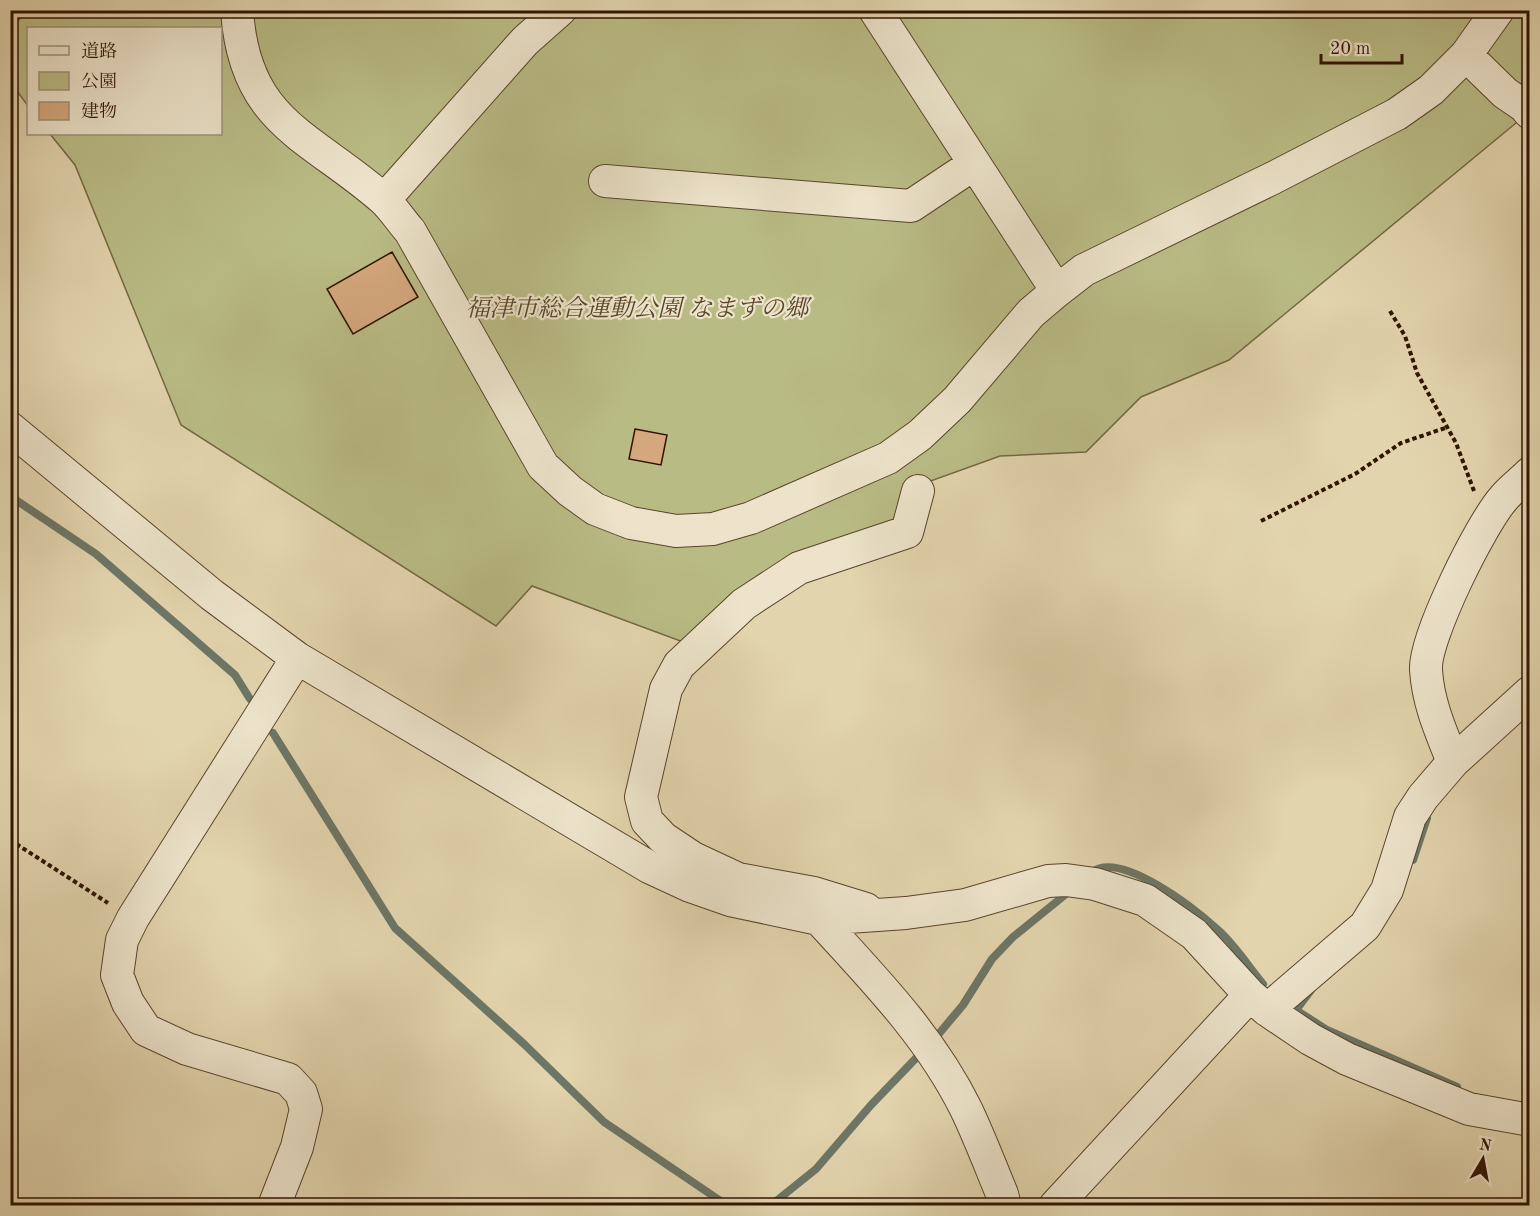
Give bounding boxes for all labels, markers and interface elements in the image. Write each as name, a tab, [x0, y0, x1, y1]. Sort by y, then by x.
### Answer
legend	[27, 27, 222, 135]
scale bar	[1321, 27, 1402, 65]
text: 20 m	[1330, 40, 1370, 58]
text: 道路	[81, 41, 117, 61]
text: 公園	[81, 72, 117, 91]
text: 建物	[81, 101, 117, 121]
park label: 福津市総合運動公園 なまずの郷	[466, 295, 812, 322]
north arrow	[1453, 1129, 1513, 1189]
text: N	[1478, 1137, 1493, 1155]

